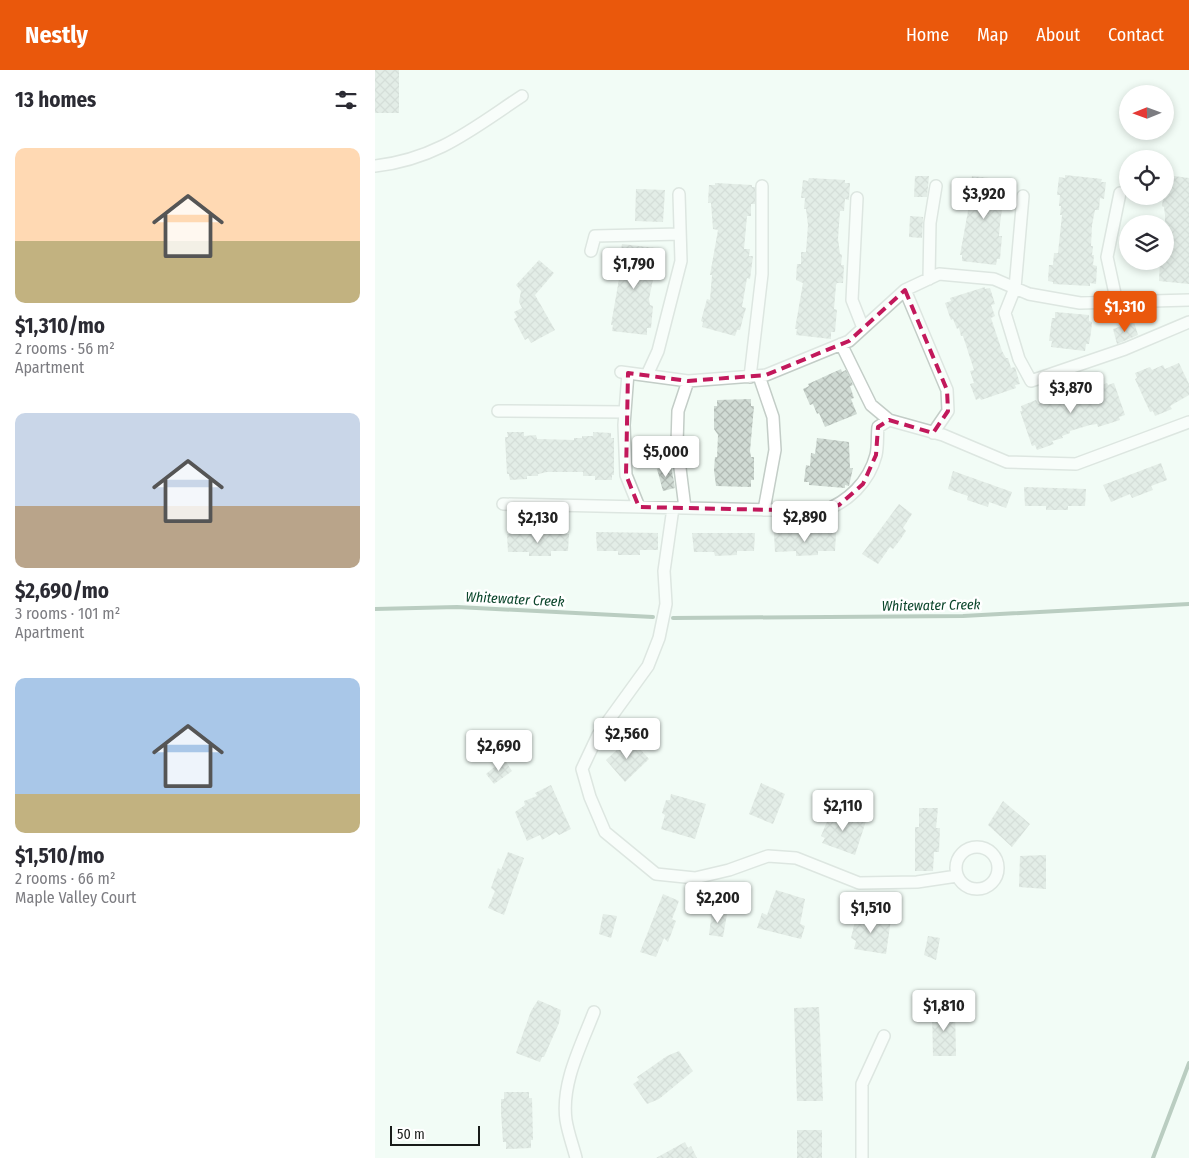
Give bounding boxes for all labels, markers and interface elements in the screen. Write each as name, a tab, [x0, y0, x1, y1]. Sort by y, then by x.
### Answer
text: Nestly	[25, 21, 88, 49]
text: Home	[906, 24, 949, 46]
text: Map	[977, 24, 1008, 46]
text: About	[1036, 24, 1080, 46]
text: Contact	[1108, 24, 1164, 46]
north arrow	[1119, 85, 1174, 140]
map controls	[1119, 85, 1174, 270]
icon: filters	[332, 86, 360, 114]
text: 13 homes	[15, 87, 96, 113]
button: locate	[1119, 150, 1174, 205]
pin: $3,920	[943, 178, 1025, 220]
icon: home	[143, 181, 233, 271]
text: $3,920	[963, 184, 1006, 203]
button: layers	[1119, 215, 1174, 270]
pin: $1,790	[593, 248, 675, 290]
text: $1,790	[613, 254, 655, 273]
pin: $1,310	[1084, 290, 1166, 333]
text: $1,310	[1105, 297, 1145, 316]
text: $1,310/mo	[15, 313, 105, 339]
text: 2 rooms · 56 m²	[15, 339, 115, 358]
text: Apartment	[15, 358, 84, 377]
pin: $3,870	[1030, 372, 1112, 414]
text: $3,870	[1050, 378, 1092, 397]
pin: $5,000	[625, 436, 707, 478]
text: $5,000	[643, 442, 689, 461]
icon: home	[143, 446, 233, 536]
pin: $2,890	[764, 500, 846, 543]
pin: $2,130	[497, 502, 579, 544]
text: $2,890	[783, 507, 827, 526]
text: $2,130	[518, 508, 558, 527]
text: $2,690/mo	[15, 578, 109, 604]
water label: Whitewater Creek	[465, 588, 565, 611]
water label: Whitewater Creek	[881, 596, 981, 615]
text: 3 rooms · 101 m²	[15, 604, 120, 623]
text: Apartment	[15, 623, 84, 642]
icon: home	[143, 711, 233, 801]
pin: $2,560	[586, 718, 668, 760]
text: $2,560	[605, 724, 649, 743]
pin: $2,690	[458, 730, 540, 772]
text: $2,690	[477, 736, 521, 755]
pin: $2,110	[802, 790, 884, 832]
text: $2,110	[823, 796, 863, 815]
text: $1,510/mo	[15, 843, 105, 869]
text: 2 rooms · 66 m²	[15, 869, 115, 888]
pin: $2,200	[677, 882, 759, 924]
text: Maple Valley Court	[15, 888, 136, 907]
text: $2,200	[696, 888, 740, 907]
pin: $1,510	[830, 892, 912, 934]
text: $1,510	[851, 898, 891, 917]
pin: $1,810	[903, 990, 985, 1032]
text: $1,810	[923, 996, 965, 1015]
scale bar	[390, 1123, 480, 1146]
text: 50 m	[397, 1126, 425, 1143]

